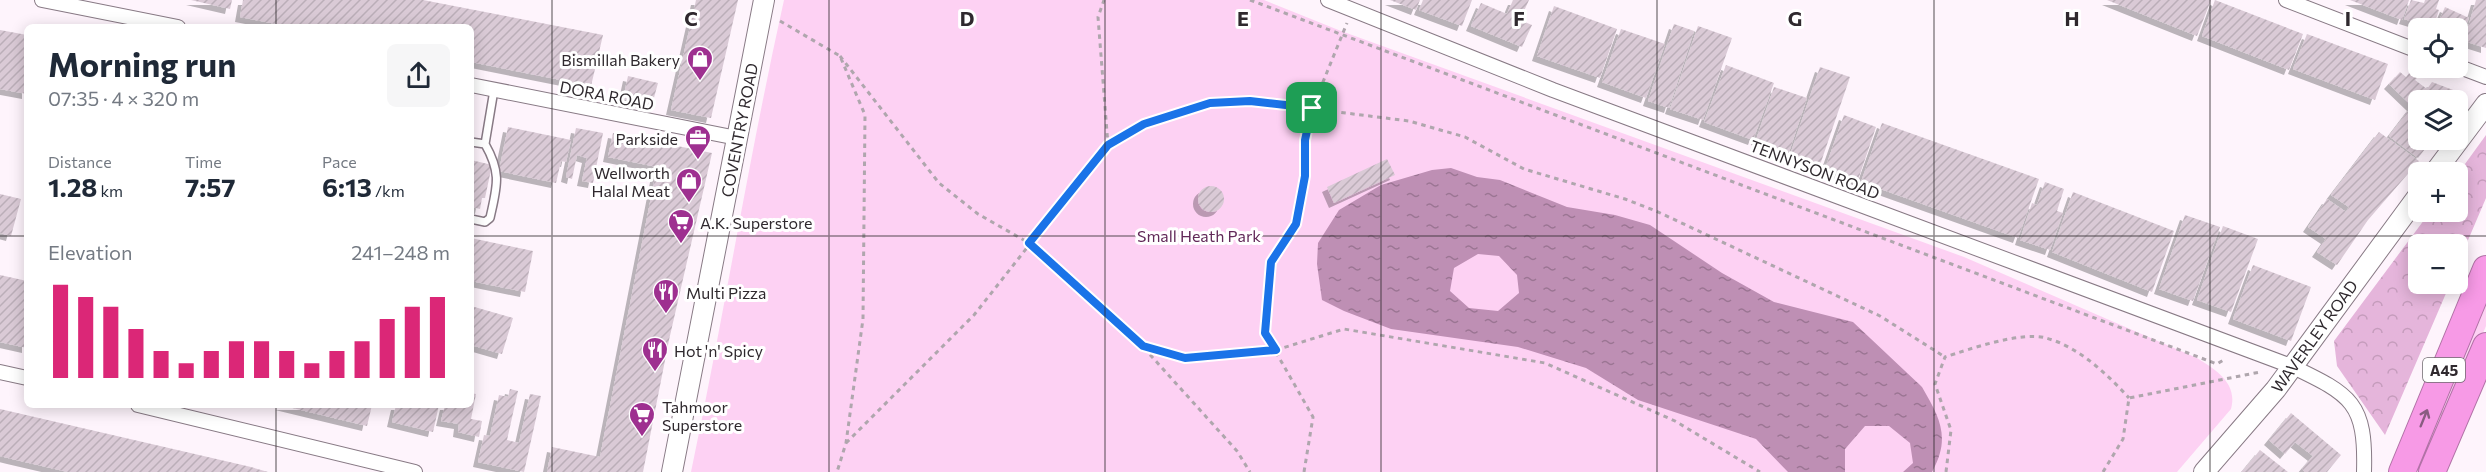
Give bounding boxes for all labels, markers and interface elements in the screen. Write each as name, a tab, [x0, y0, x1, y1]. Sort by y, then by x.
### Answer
text: C	[684, 6, 698, 30]
text: D	[960, 6, 974, 30]
text: E	[1237, 6, 1249, 30]
text: F	[1513, 6, 1525, 30]
text: G	[1788, 6, 1802, 30]
text: H	[2065, 6, 2080, 30]
text: I	[2345, 6, 2351, 30]
map controls	[2408, 18, 2468, 294]
button: locate	[2408, 18, 2468, 78]
text: Morning run	[48, 43, 236, 84]
button: share	[387, 44, 450, 107]
shop icon: Bismillah Bakery	[685, 44, 715, 82]
place label: Bismillah Bakery	[561, 50, 680, 69]
street label: COVENTRY ROAD	[717, 61, 761, 199]
street label: DORA ROAD	[558, 77, 656, 113]
pin	[1286, 82, 1337, 133]
text: 07:35 · 4 × 320 m	[48, 86, 199, 110]
button: layers	[2408, 90, 2468, 150]
icon: arrive	[1295, 91, 1328, 124]
office icon: Parkside	[683, 123, 713, 161]
place label: Parkside	[615, 129, 678, 148]
street label: TENNYSON ROAD	[1747, 136, 1883, 202]
text: Distance	[48, 152, 112, 171]
text: Time	[185, 152, 222, 171]
text: Pace	[322, 152, 357, 171]
button: +	[2408, 162, 2468, 222]
place label: Wellworth Halal Meat	[591, 163, 670, 200]
shop icon: Wellworth Halal Meat	[674, 166, 704, 204]
text: 1.28	[48, 171, 97, 202]
text: 7:57	[185, 171, 236, 202]
text: 6:13	[322, 171, 372, 202]
text: km	[97, 181, 123, 200]
text: /km	[372, 181, 405, 200]
supermarket icon: A.K. Superstore	[666, 207, 696, 245]
place label: A.K. Superstore	[700, 213, 813, 232]
park label: Small Heath Park	[1137, 226, 1261, 245]
button: −	[2408, 234, 2468, 294]
text: Elevation	[48, 240, 133, 264]
text: 241–248 m	[351, 240, 450, 264]
street label: WAVERLEY ROAD	[2267, 276, 2361, 396]
restaurant icon: Multi Pizza	[651, 277, 681, 315]
place label: Multi Pizza	[686, 283, 766, 302]
restaurant icon: Hot 'n' Spicy	[640, 335, 670, 373]
place label: Hot 'n' Spicy	[674, 341, 763, 360]
road number: A45	[2423, 358, 2465, 382]
place label: Tahmoor Superstore	[662, 397, 742, 434]
supermarket icon: Tahmoor Superstore	[627, 400, 657, 438]
one-way arrow	[2419, 409, 2430, 428]

